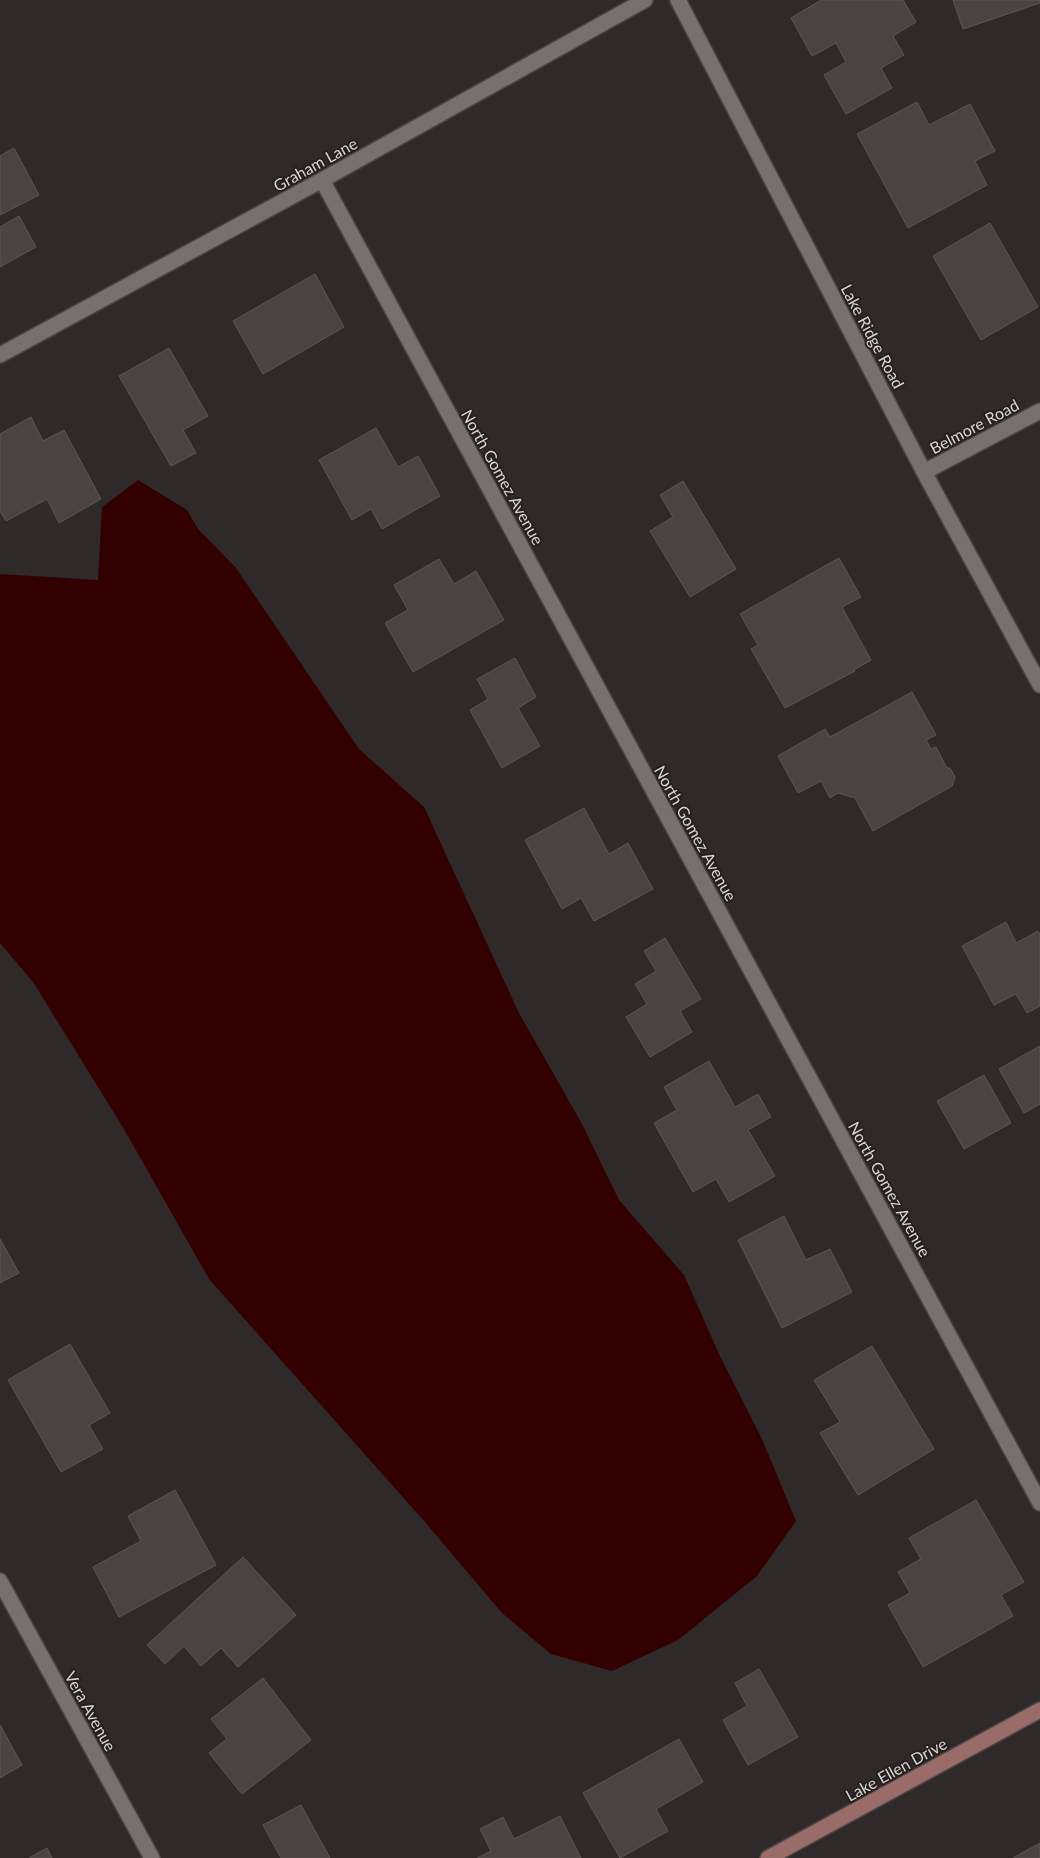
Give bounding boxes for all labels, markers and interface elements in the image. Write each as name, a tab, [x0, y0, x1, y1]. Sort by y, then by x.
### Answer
street label: Graham Lane	[270, 133, 360, 195]
street label: Lake Ridge Road	[838, 281, 908, 391]
street label: Belmore Road	[926, 395, 1022, 457]
street label: North Gomez Avenue	[458, 406, 548, 548]
street label: North Gomez Avenue	[651, 762, 741, 904]
street label: North Gomez Avenue	[845, 1118, 935, 1260]
street label: Vera Avenue	[61, 1668, 121, 1754]
street label: Lake Ellen Drive	[842, 1733, 950, 1805]

